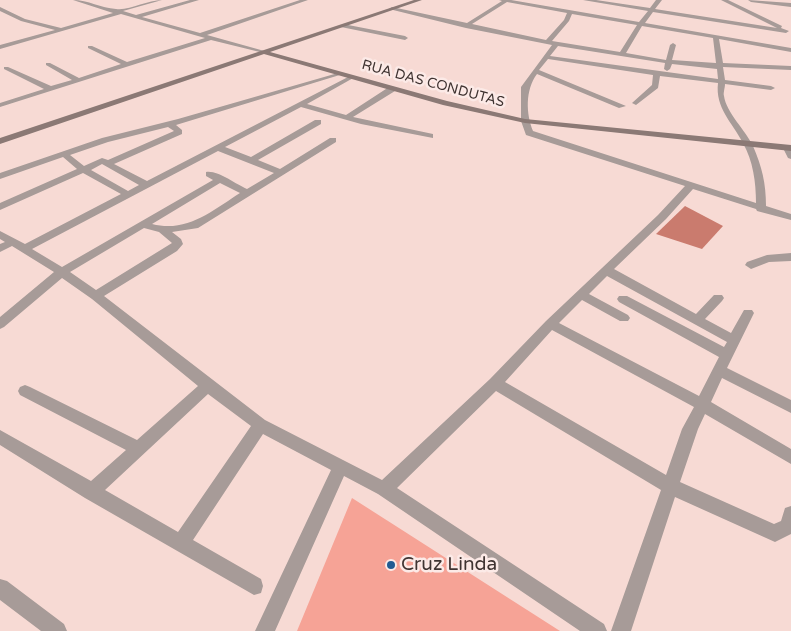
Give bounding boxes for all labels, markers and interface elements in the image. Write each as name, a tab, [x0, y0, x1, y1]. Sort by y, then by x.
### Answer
street label: RUA DAS CONDUTAS	[360, 57, 506, 111]
place label: Cruz Linda	[401, 554, 497, 576]
marker: Cruz Linda	[385, 559, 397, 571]

